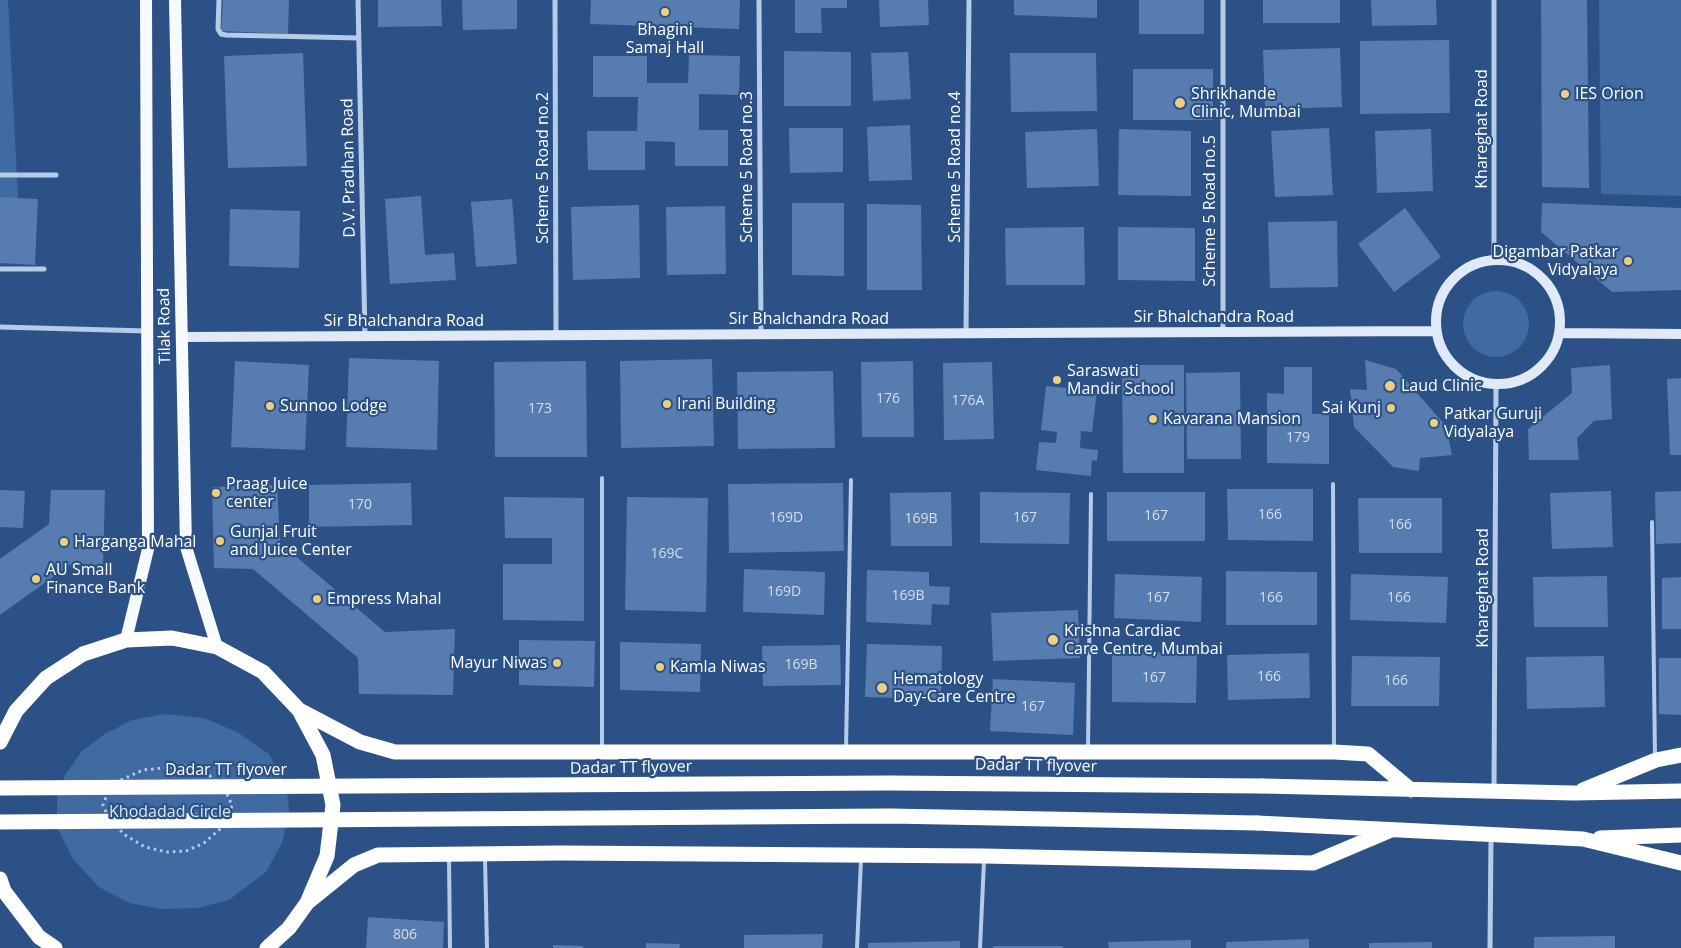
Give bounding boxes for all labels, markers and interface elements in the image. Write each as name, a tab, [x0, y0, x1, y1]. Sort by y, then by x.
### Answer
marker: Bhagini Samaj Hall	[659, 6, 671, 18]
place label: Bhagini Samaj Hall	[626, 20, 704, 58]
street label: Khareghat Road	[1472, 69, 1492, 189]
place label: Shrikhande Clinic, Mumbai	[1191, 84, 1301, 122]
place label: IES Orion	[1575, 84, 1644, 104]
marker: IES Orion	[1559, 88, 1571, 100]
street label: Scheme 5 Road no.3	[737, 91, 757, 243]
street label: Scheme 5 Road no.4	[945, 91, 965, 243]
street label: Scheme 5 Road no.2	[533, 92, 553, 244]
marker: Shrikhande Clinic, Mumbai	[1173, 96, 1187, 110]
street label: D.V. Pradhan Road	[338, 98, 360, 238]
street label: Scheme 5 Road no.5	[1200, 135, 1220, 287]
place label: Digambar Patkar Vidyalaya	[1493, 242, 1618, 280]
marker: Digambar Patkar Vidyalaya	[1622, 255, 1634, 267]
street label: Tilak Road	[155, 288, 175, 364]
street label: Sir Bhalchandra Road	[1134, 307, 1294, 327]
street label: Sir Bhalchandra Road	[729, 309, 889, 329]
street label: Sir Bhalchandra Road	[324, 311, 484, 331]
place label: Saraswati Mandir School	[1067, 361, 1174, 399]
marker: Saraswati Mandir School	[1051, 374, 1063, 386]
place label: Laud Clinic	[1401, 376, 1482, 396]
marker: Laud Clinic	[1383, 379, 1397, 393]
house number: 176	[876, 391, 900, 407]
house number: 176A	[952, 393, 984, 409]
place label: Irani Building	[677, 394, 775, 414]
place label: Sunnoo Lodge	[280, 396, 387, 416]
marker: Irani Building	[661, 398, 673, 410]
place label: Sai Kunj	[1322, 398, 1381, 418]
marker: Sunnoo Lodge	[264, 400, 276, 412]
house number: 173	[528, 401, 552, 417]
marker: Sai Kunj	[1385, 402, 1397, 414]
place label: Patkar Guruji Vidyalaya	[1444, 404, 1542, 442]
place label: Kavarana Mansion	[1163, 409, 1301, 429]
marker: Kavarana Mansion	[1147, 413, 1159, 425]
marker: Patkar Guruji Vidyalaya	[1428, 417, 1440, 429]
house number: 179	[1286, 430, 1310, 446]
place label: Praag Juice center	[226, 474, 308, 512]
marker: Praag Juice center	[210, 487, 222, 499]
house number: 170	[348, 497, 372, 513]
house number: 166	[1258, 507, 1282, 523]
house number: 167	[1144, 508, 1168, 524]
house number: 169D	[769, 510, 803, 526]
house number: 167	[1013, 510, 1037, 526]
house number: 169B	[904, 511, 938, 527]
house number: 166	[1388, 517, 1412, 533]
place label: Gunjal Fruit and Juice Center	[230, 522, 352, 560]
street label: Khareghat Road	[1473, 528, 1493, 648]
place label: Harganga Mahal	[74, 532, 196, 552]
marker: Gunjal Fruit and Juice Center	[214, 535, 226, 547]
marker: Harganga Mahal	[58, 536, 70, 548]
house number: 169C	[651, 546, 683, 562]
place label: AU Small Finance Bank	[46, 560, 145, 598]
marker: AU Small Finance Bank	[30, 573, 42, 585]
house number: 169D	[767, 584, 801, 600]
house number: 169B	[891, 588, 925, 604]
place label: Empress Mahal	[327, 589, 441, 609]
house number: 167	[1146, 590, 1170, 606]
house number: 166	[1259, 590, 1283, 606]
house number: 166	[1387, 590, 1411, 606]
marker: Empress Mahal	[311, 593, 323, 605]
place label: Krishna Cardiac Care Centre, Mumbai	[1064, 621, 1223, 659]
marker: Krishna Cardiac Care Centre, Mumbai	[1046, 633, 1060, 647]
place label: Mayur Niwas	[450, 653, 547, 673]
marker: Mayur Niwas	[551, 657, 563, 669]
place label: Kamla Niwas	[670, 657, 766, 677]
house number: 169B	[784, 657, 818, 673]
marker: Kamla Niwas	[654, 661, 666, 673]
place label: Hematology Day-Care Centre	[893, 669, 1015, 707]
house number: 166	[1257, 669, 1281, 685]
house number: 167	[1142, 670, 1166, 686]
house number: 166	[1384, 673, 1408, 689]
marker: Hematology Day-Care Centre	[875, 681, 889, 695]
house number: 167	[1021, 699, 1045, 715]
street label: Dadar TT flyover	[975, 755, 1097, 777]
street label: Dadar TT flyover	[570, 757, 692, 779]
street label: Dadar TT flyover	[165, 760, 287, 780]
park label: Khodadad Circle	[109, 802, 231, 822]
house number: 806	[393, 927, 417, 943]

